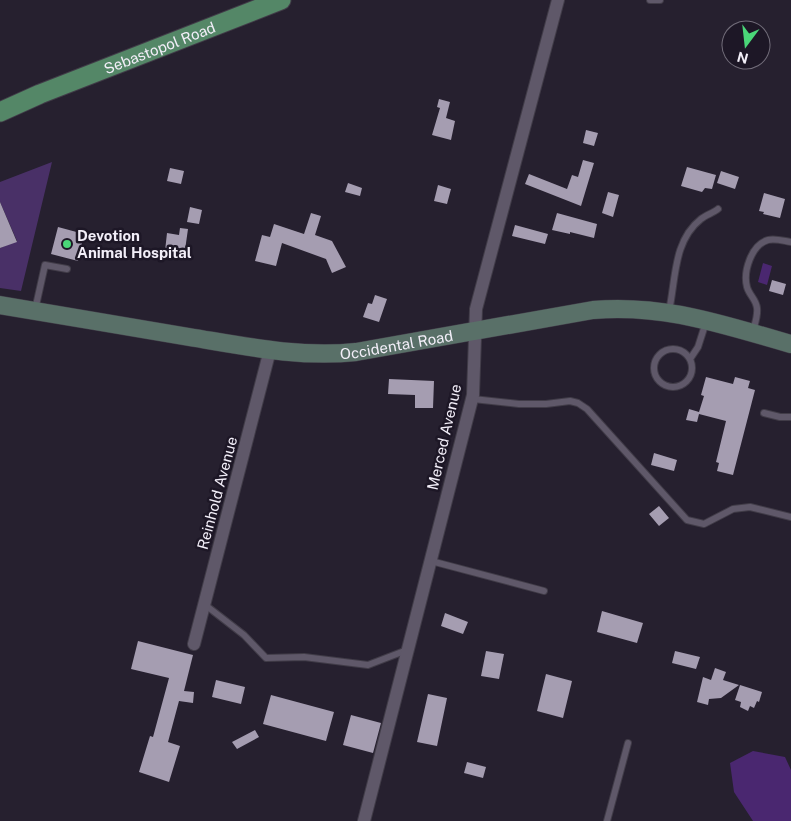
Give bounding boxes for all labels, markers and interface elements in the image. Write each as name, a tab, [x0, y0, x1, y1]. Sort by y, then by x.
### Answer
street label: Sebastopol Road	[101, 18, 218, 77]
north arrow	[721, 20, 771, 70]
text: N	[735, 48, 750, 67]
place label: Devotion Animal Hospital	[77, 227, 192, 261]
marker: Devotion Animal Hospital	[61, 238, 73, 250]
street label: Occidental Road	[339, 326, 454, 362]
street label: Merced Avenue	[424, 382, 464, 492]
street label: Reinhold Avenue	[194, 435, 240, 551]

